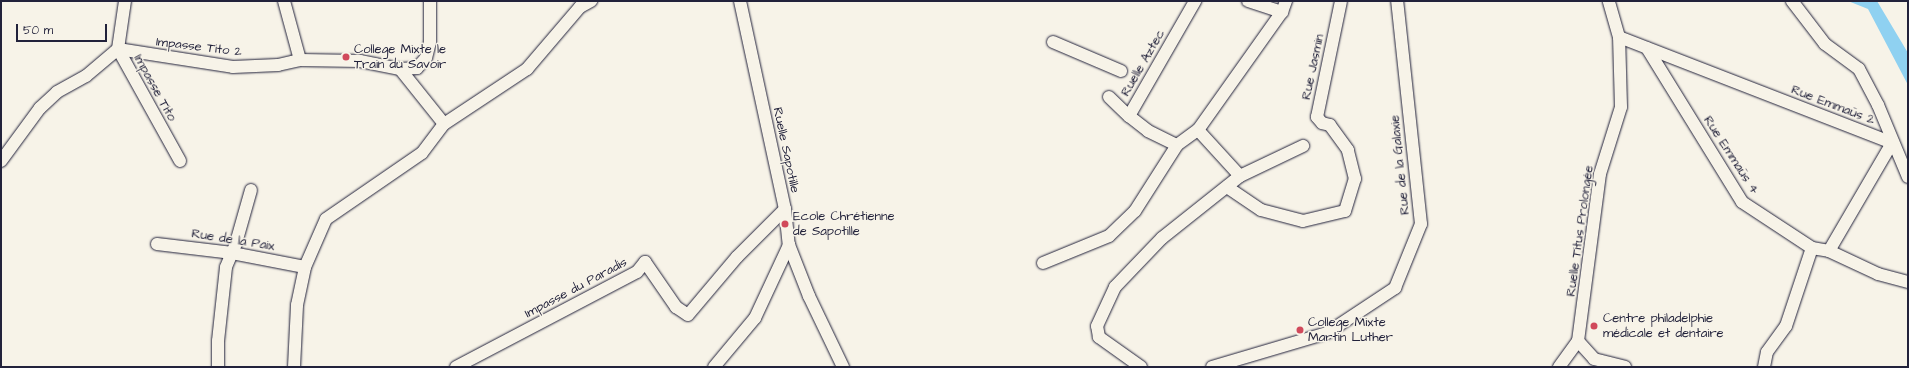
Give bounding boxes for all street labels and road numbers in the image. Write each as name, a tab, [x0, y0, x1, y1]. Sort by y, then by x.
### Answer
street label: Ruelle Aztec	[1118, 27, 1168, 99]
street label: Rue Jasmin	[1298, 33, 1328, 101]
street label: Impasse Tito 2	[155, 34, 243, 60]
street label: Impasse Tito	[130, 52, 180, 124]
street label: Rue Emmaüs 2	[1789, 82, 1877, 128]
street label: Ruelle Sapotille	[769, 106, 803, 194]
street label: Rue Emmaüs 4	[1700, 113, 1762, 197]
street label: Rue de la Galaxie	[1387, 114, 1413, 216]
street label: Ruelle Titus Prolongée	[1563, 164, 1597, 298]
street label: Rue de la Paix	[190, 226, 276, 254]
street label: Impasse du Paradis	[522, 254, 630, 322]

